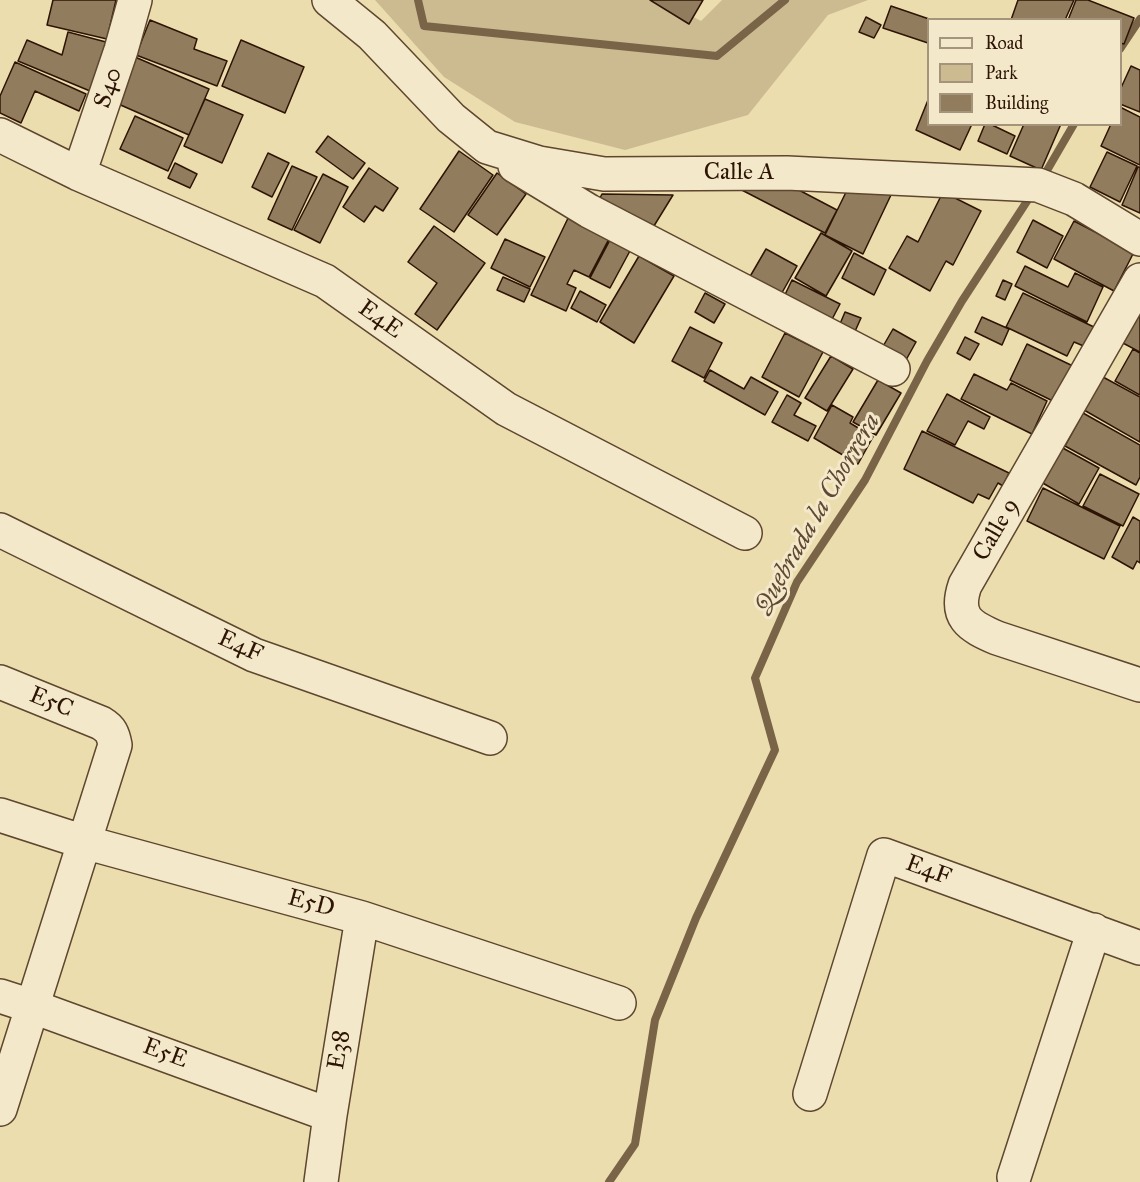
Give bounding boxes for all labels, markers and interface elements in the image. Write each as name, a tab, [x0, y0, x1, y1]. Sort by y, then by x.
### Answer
legend	[927, 18, 1122, 126]
text: Road	[985, 32, 1023, 54]
text: Park	[985, 62, 1018, 84]
street label: S40	[89, 64, 129, 112]
text: Building	[985, 92, 1048, 114]
street label: Calle A	[704, 159, 774, 187]
street label: E4E	[352, 295, 408, 345]
water label: Quebrada la Chorrera	[748, 409, 888, 619]
street label: Calle 9	[968, 494, 1026, 566]
street label: E4F	[213, 624, 267, 670]
street label: E5C	[25, 681, 77, 725]
street label: E4F	[901, 850, 955, 892]
street label: E5D	[284, 884, 338, 924]
street label: E38	[323, 1028, 357, 1072]
street label: E5E	[139, 1033, 191, 1075]

